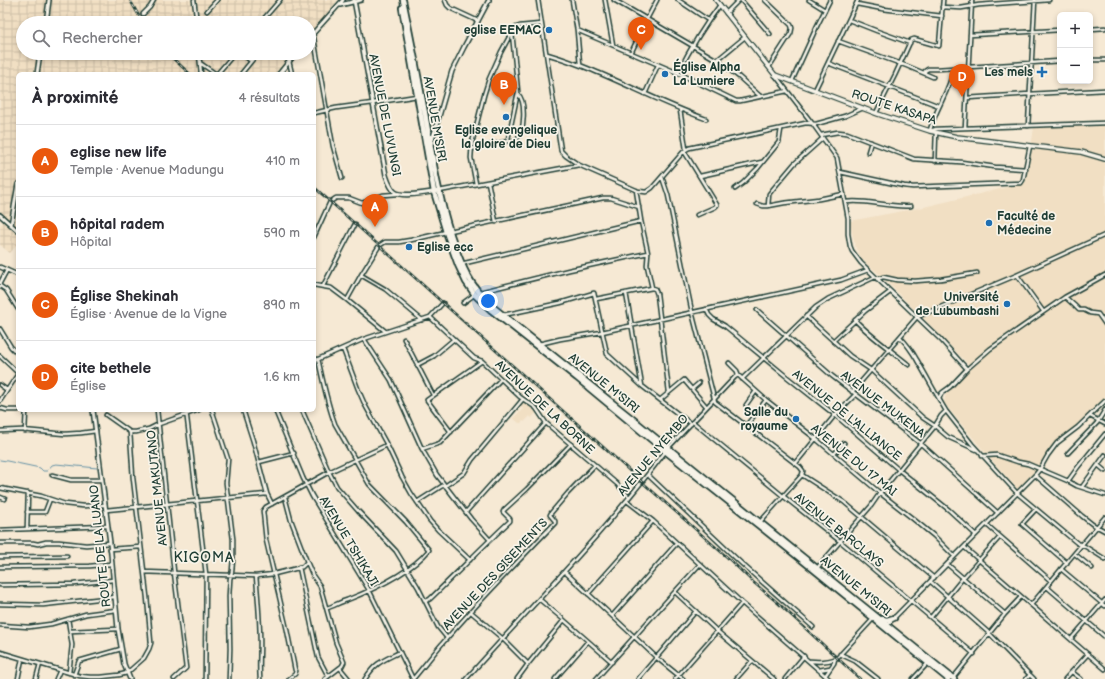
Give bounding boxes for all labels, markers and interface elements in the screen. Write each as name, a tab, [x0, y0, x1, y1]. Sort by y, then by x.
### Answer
map controls	[1057, 12, 1093, 84]
button: +	[1057, 12, 1093, 48]
search box	[16, 16, 316, 60]
pin: C	[628, 17, 654, 50]
place label: eglise EEMAC	[464, 23, 541, 38]
marker: eglise EEMAC	[544, 25, 554, 35]
icon: search	[30, 27, 52, 49]
text: Rechercher	[62, 29, 142, 48]
button: −	[1057, 48, 1093, 84]
street label: AVENUE DE LUVUNGI	[365, 53, 404, 178]
place label: Église Alpha La Lumiere	[673, 58, 740, 89]
pin: D	[949, 64, 975, 97]
place label: Les mels	[984, 65, 1033, 80]
marker: Les mels	[1036, 66, 1048, 78]
marker: Église Alpha La Lumiere	[660, 69, 670, 79]
pin: B	[491, 72, 517, 105]
street label: AVENUE M'SIRI	[420, 75, 449, 163]
street label: ROUTE KASAPA	[849, 87, 939, 128]
text: À proximité	[32, 88, 118, 108]
text: 4 résultats	[238, 90, 300, 106]
marker: Eglise evengelique la gloire de Dieu	[501, 112, 511, 122]
place label: Eglise evengelique la gloire de Dieu	[455, 123, 557, 152]
text: eglise new life	[70, 143, 167, 162]
text: A	[41, 153, 49, 169]
text: 410 m	[265, 153, 300, 169]
text: Temple · Avenue Madungu	[70, 162, 224, 178]
pin: A	[362, 194, 388, 227]
place label: Faculté de Médecine	[997, 209, 1055, 238]
text: hôpital radem	[70, 215, 165, 234]
marker: Faculté de Médecine	[984, 218, 994, 228]
text: B	[40, 225, 50, 241]
text: 590 m	[263, 225, 300, 241]
text: Hôpital	[70, 234, 111, 250]
place label: Eglise ecc	[417, 240, 474, 255]
marker: Eglise ecc	[404, 242, 414, 252]
text: Église Shekinah	[70, 287, 178, 306]
place label: Université de Lubumbashi	[916, 290, 999, 319]
your location	[478, 291, 498, 311]
text: C	[40, 297, 50, 313]
text: 890 m	[263, 297, 300, 313]
marker: Université de Lubumbashi	[1002, 299, 1012, 309]
text: Église · Avenue de la Vigne	[70, 306, 227, 322]
street label: AVENUE M'SIRI	[565, 350, 642, 417]
street label: AVENUE DE LA BORNE	[492, 357, 598, 458]
text: cite bethele	[70, 359, 151, 378]
street label: AVENUE DE L'ALLIANCE	[789, 367, 904, 464]
street label: AVENUE MUKENA	[838, 368, 928, 441]
text: D	[40, 369, 50, 385]
text: 1.6 km	[264, 369, 300, 385]
text: Église	[70, 378, 106, 394]
place label: Salle du royaume	[741, 405, 788, 434]
street label: AVENUE NYEMBO	[615, 411, 692, 499]
marker: Salle du royaume	[791, 414, 801, 424]
street label: AVENUE DU 17 MAI	[808, 421, 900, 500]
street label: AVENUE MAKUTANO	[144, 429, 171, 547]
street label: ROUTE DE LA LUANO	[87, 484, 114, 608]
street label: AVENUE BARCLAYS	[791, 490, 886, 571]
street label: AVENUE TSHIKAJI	[316, 493, 382, 589]
street label: AVENUE DES GISEMENTS	[440, 515, 551, 633]
district label: KIGOMA	[173, 549, 235, 566]
street label: AVENUE M'SIRI	[817, 553, 894, 620]

